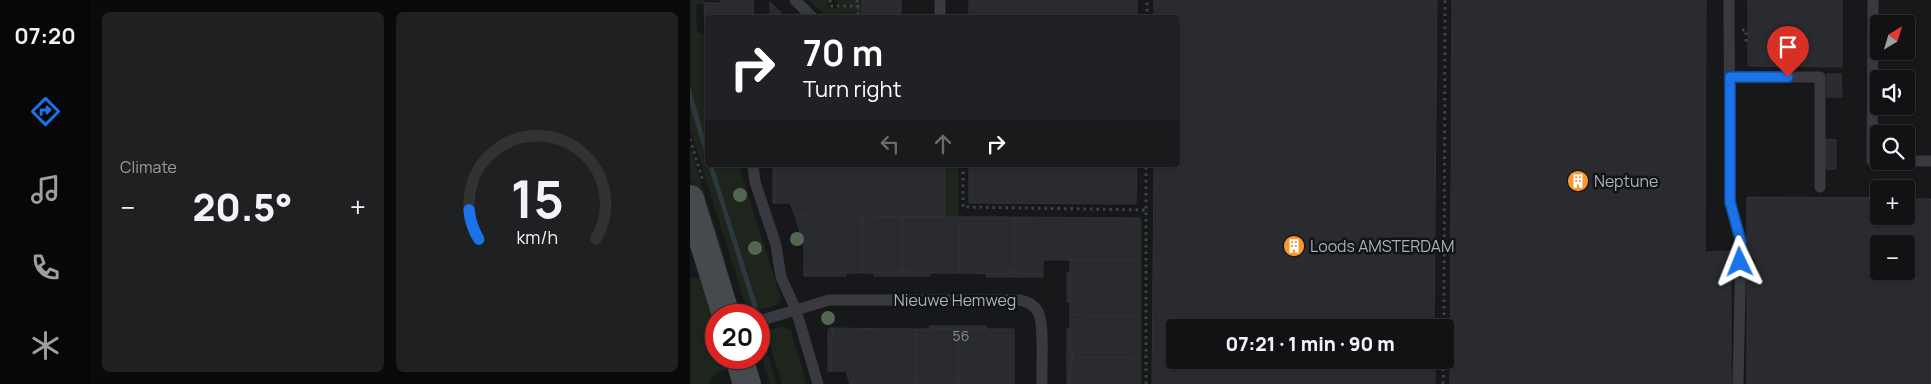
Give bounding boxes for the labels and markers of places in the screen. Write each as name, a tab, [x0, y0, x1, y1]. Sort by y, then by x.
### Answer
pin	[1767, 26, 1809, 77]
building icon: Neptune	[1566, 169, 1590, 193]
place label: Neptune	[1594, 170, 1658, 192]
building icon: Loods AMSTERDAM	[1282, 234, 1306, 258]
place label: Loods AMSTERDAM	[1310, 235, 1454, 257]

